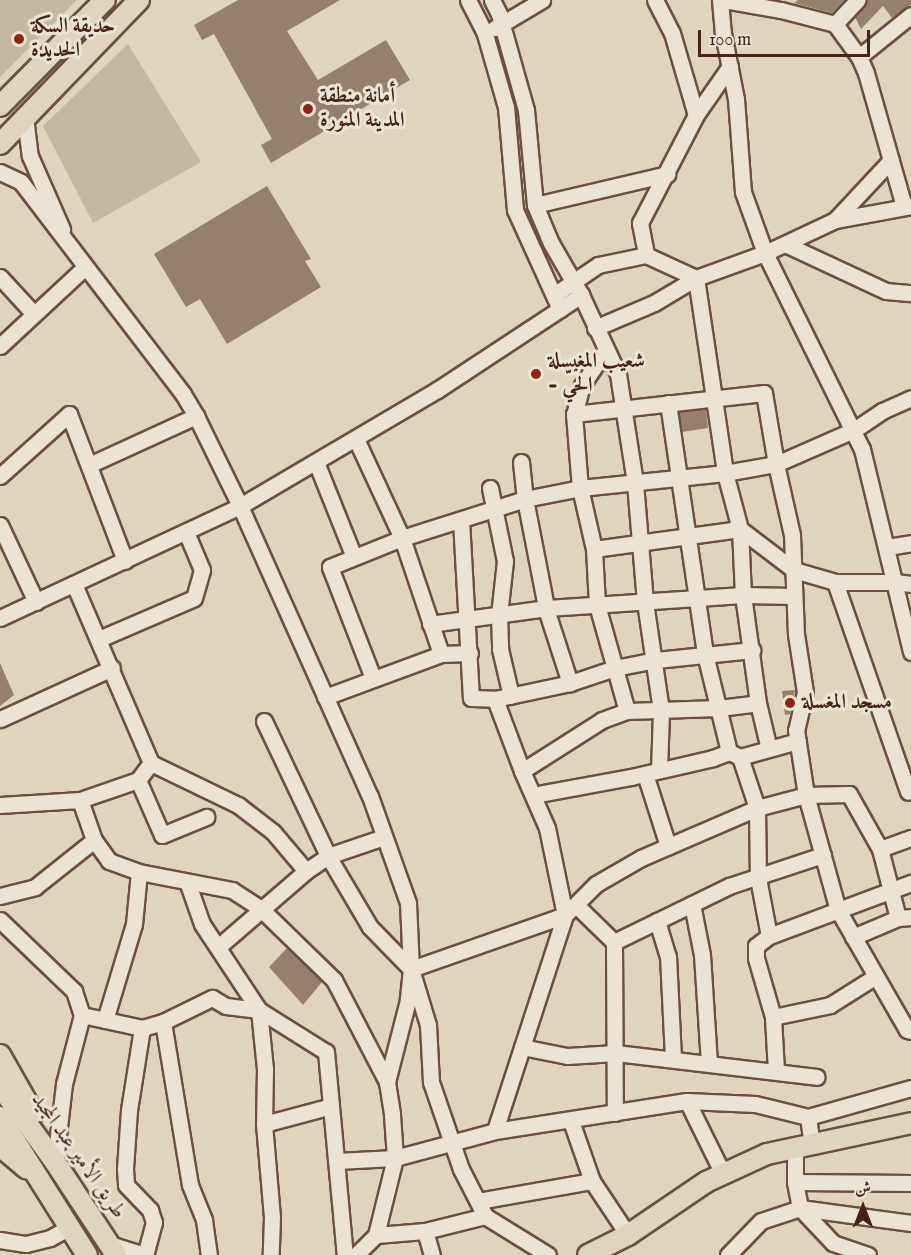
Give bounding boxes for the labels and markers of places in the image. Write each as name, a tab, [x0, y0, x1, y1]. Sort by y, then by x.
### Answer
place label: حديقة السكة الحديدة	[31, 14, 115, 64]
marker: حديقة السكة الحديدة	[12, 32, 26, 46]
place label: أمانة منطقة المدينة المنورة	[320, 84, 405, 134]
marker: أمانة منطقة المدينة المنورة	[301, 102, 315, 116]
place label: شعيب المغيسلة - الحيّ	[548, 349, 645, 399]
marker: شعيب المغيسلة - الحيّ	[529, 367, 543, 381]
place label: مسجد المغسلة	[802, 690, 892, 716]
marker: مسجد المغسلة	[783, 696, 797, 710]

